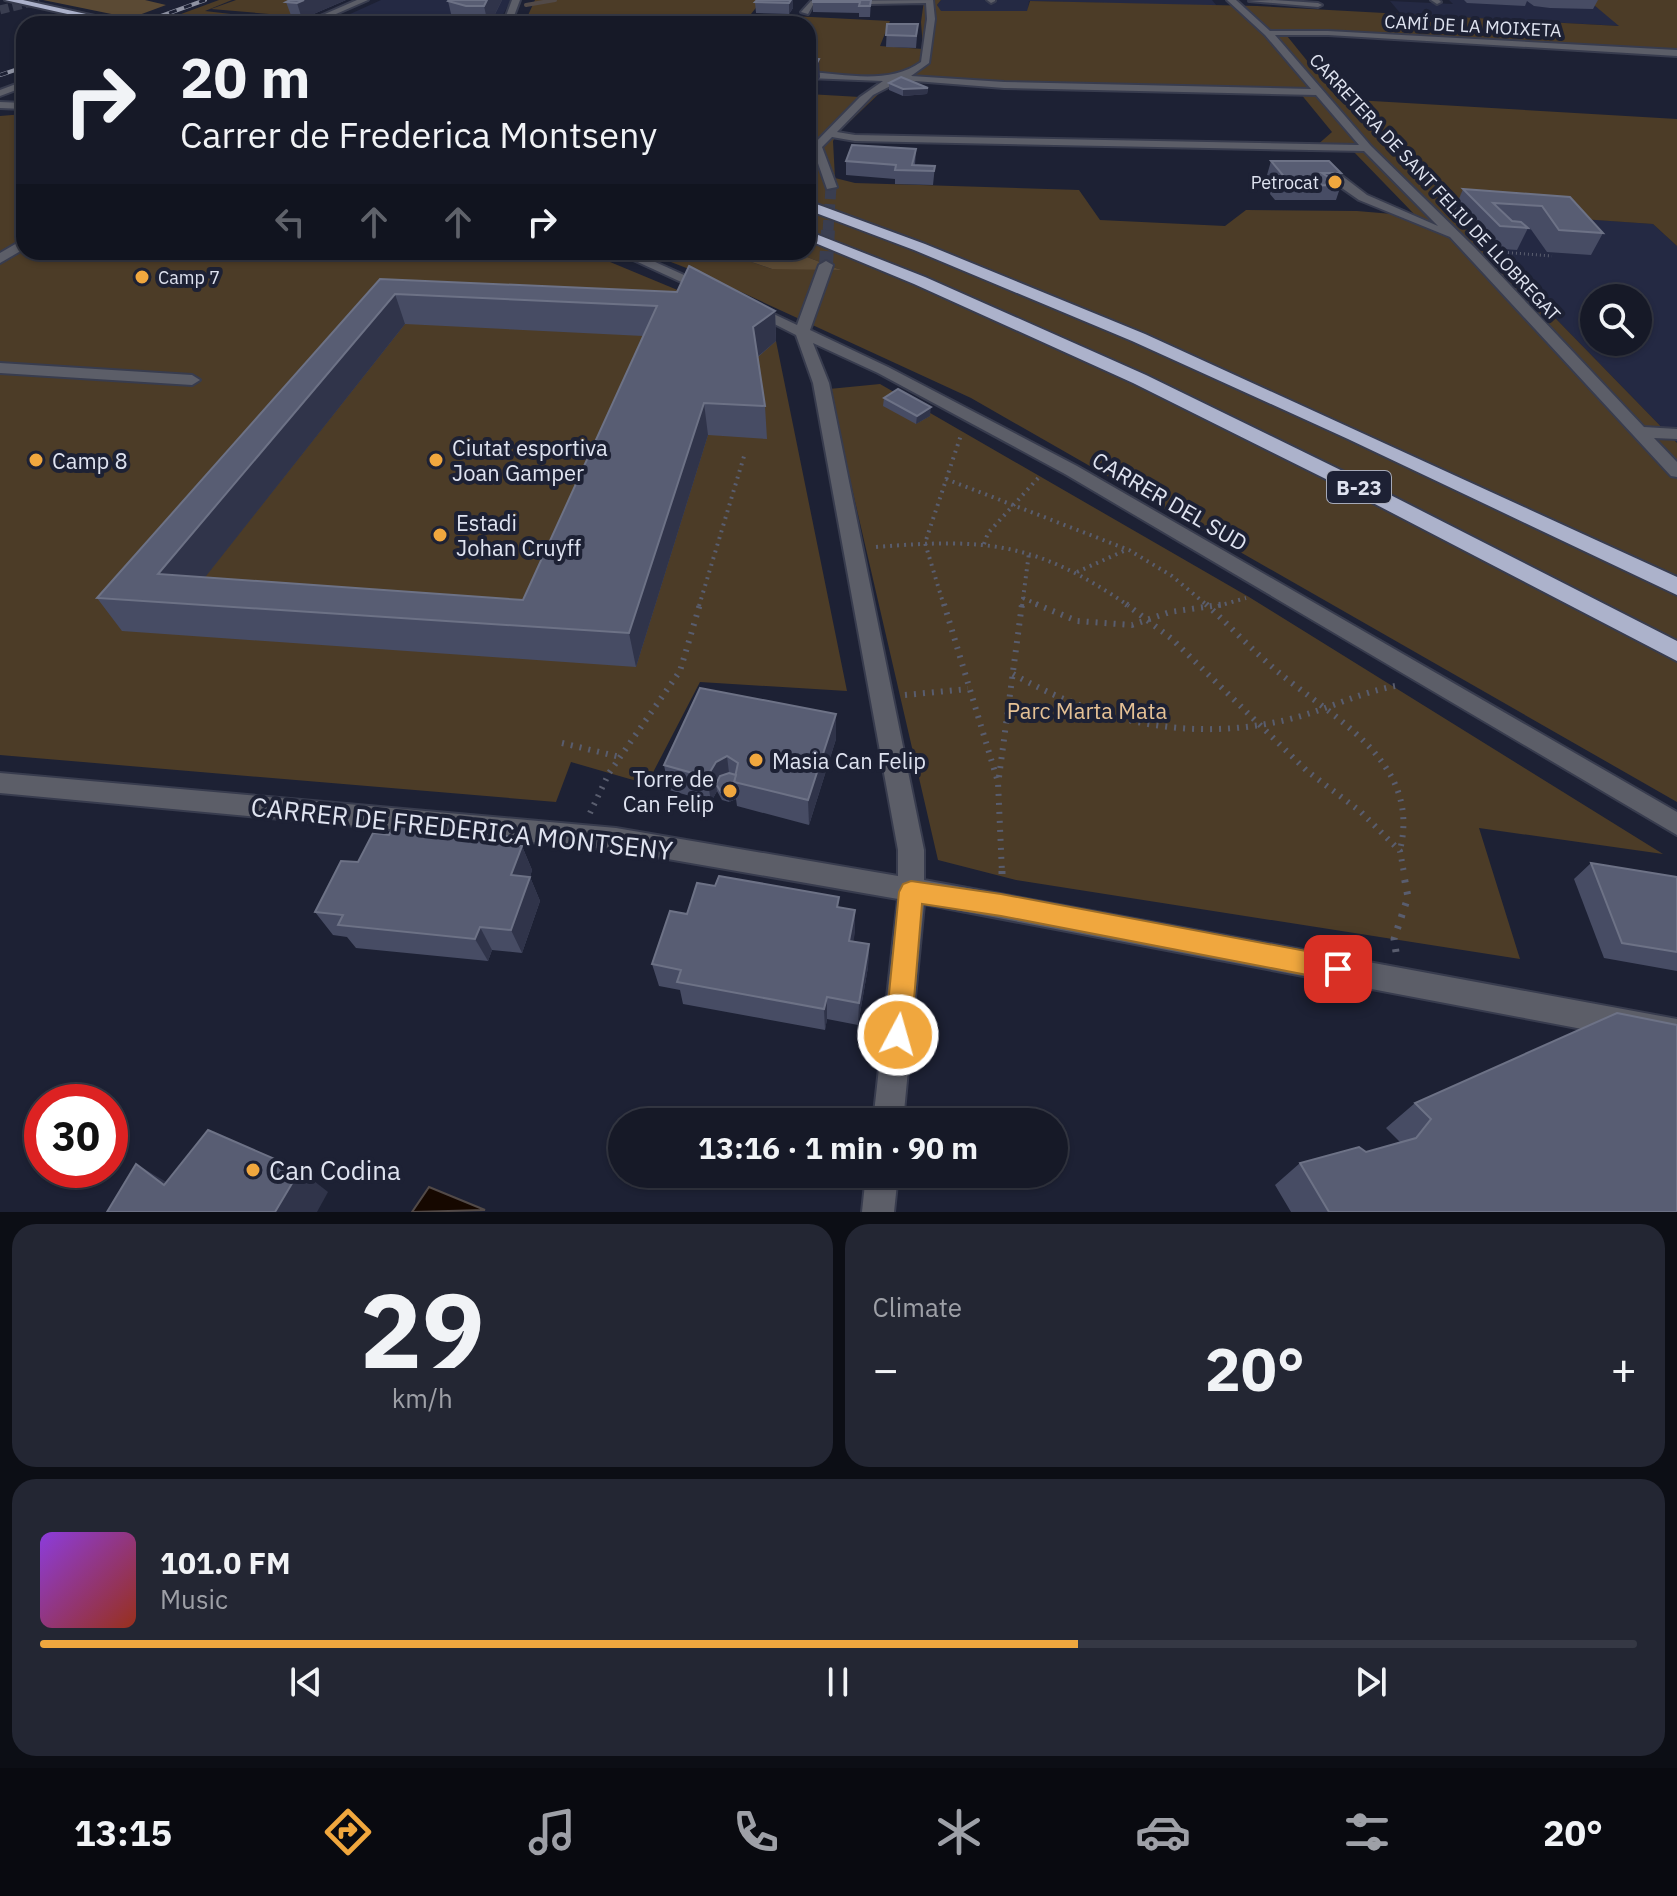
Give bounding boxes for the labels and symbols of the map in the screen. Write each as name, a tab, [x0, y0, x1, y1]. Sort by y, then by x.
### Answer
street label: CAMÍ DE LA MOIXETA	[1384, 10, 1563, 42]
street label: CARRETERA DE SANT FELIU DE LLOBREGAT	[1305, 48, 1565, 326]
place label: Petrocat	[1251, 171, 1319, 194]
marker: Petrocat	[1326, 173, 1344, 191]
place label: Camp 7	[158, 266, 220, 289]
marker: Camp 7	[133, 268, 151, 286]
place label: Ciutat esportiva Joan Gamper	[452, 433, 608, 487]
street label: CARRER DEL SUD	[1087, 445, 1253, 557]
place label: Camp 8	[52, 446, 128, 475]
marker: Camp 8	[27, 451, 45, 469]
marker: Ciutat esportiva Joan Gamper	[427, 451, 445, 469]
road number: B-23	[1327, 471, 1391, 503]
place label: Estadi Johan Cruyff	[456, 508, 581, 562]
marker: Estadi Johan Cruyff	[431, 526, 449, 544]
park label: Parc Marta Mata	[1007, 696, 1168, 725]
place label: Masia Can Felip	[772, 746, 926, 775]
marker: Masia Can Felip	[747, 751, 765, 769]
place label: Torre de Can Felip	[623, 764, 714, 818]
marker: Torre de Can Felip	[721, 782, 739, 800]
street label: CARRER DE FREDERICA MONTSENY	[249, 789, 675, 867]
pin	[1304, 935, 1372, 1003]
position arrow	[856, 993, 940, 1077]
speed limit sign: 30	[24, 1084, 128, 1188]
place label: Can Codina	[269, 1153, 401, 1187]
marker: Can Codina	[244, 1161, 262, 1179]

